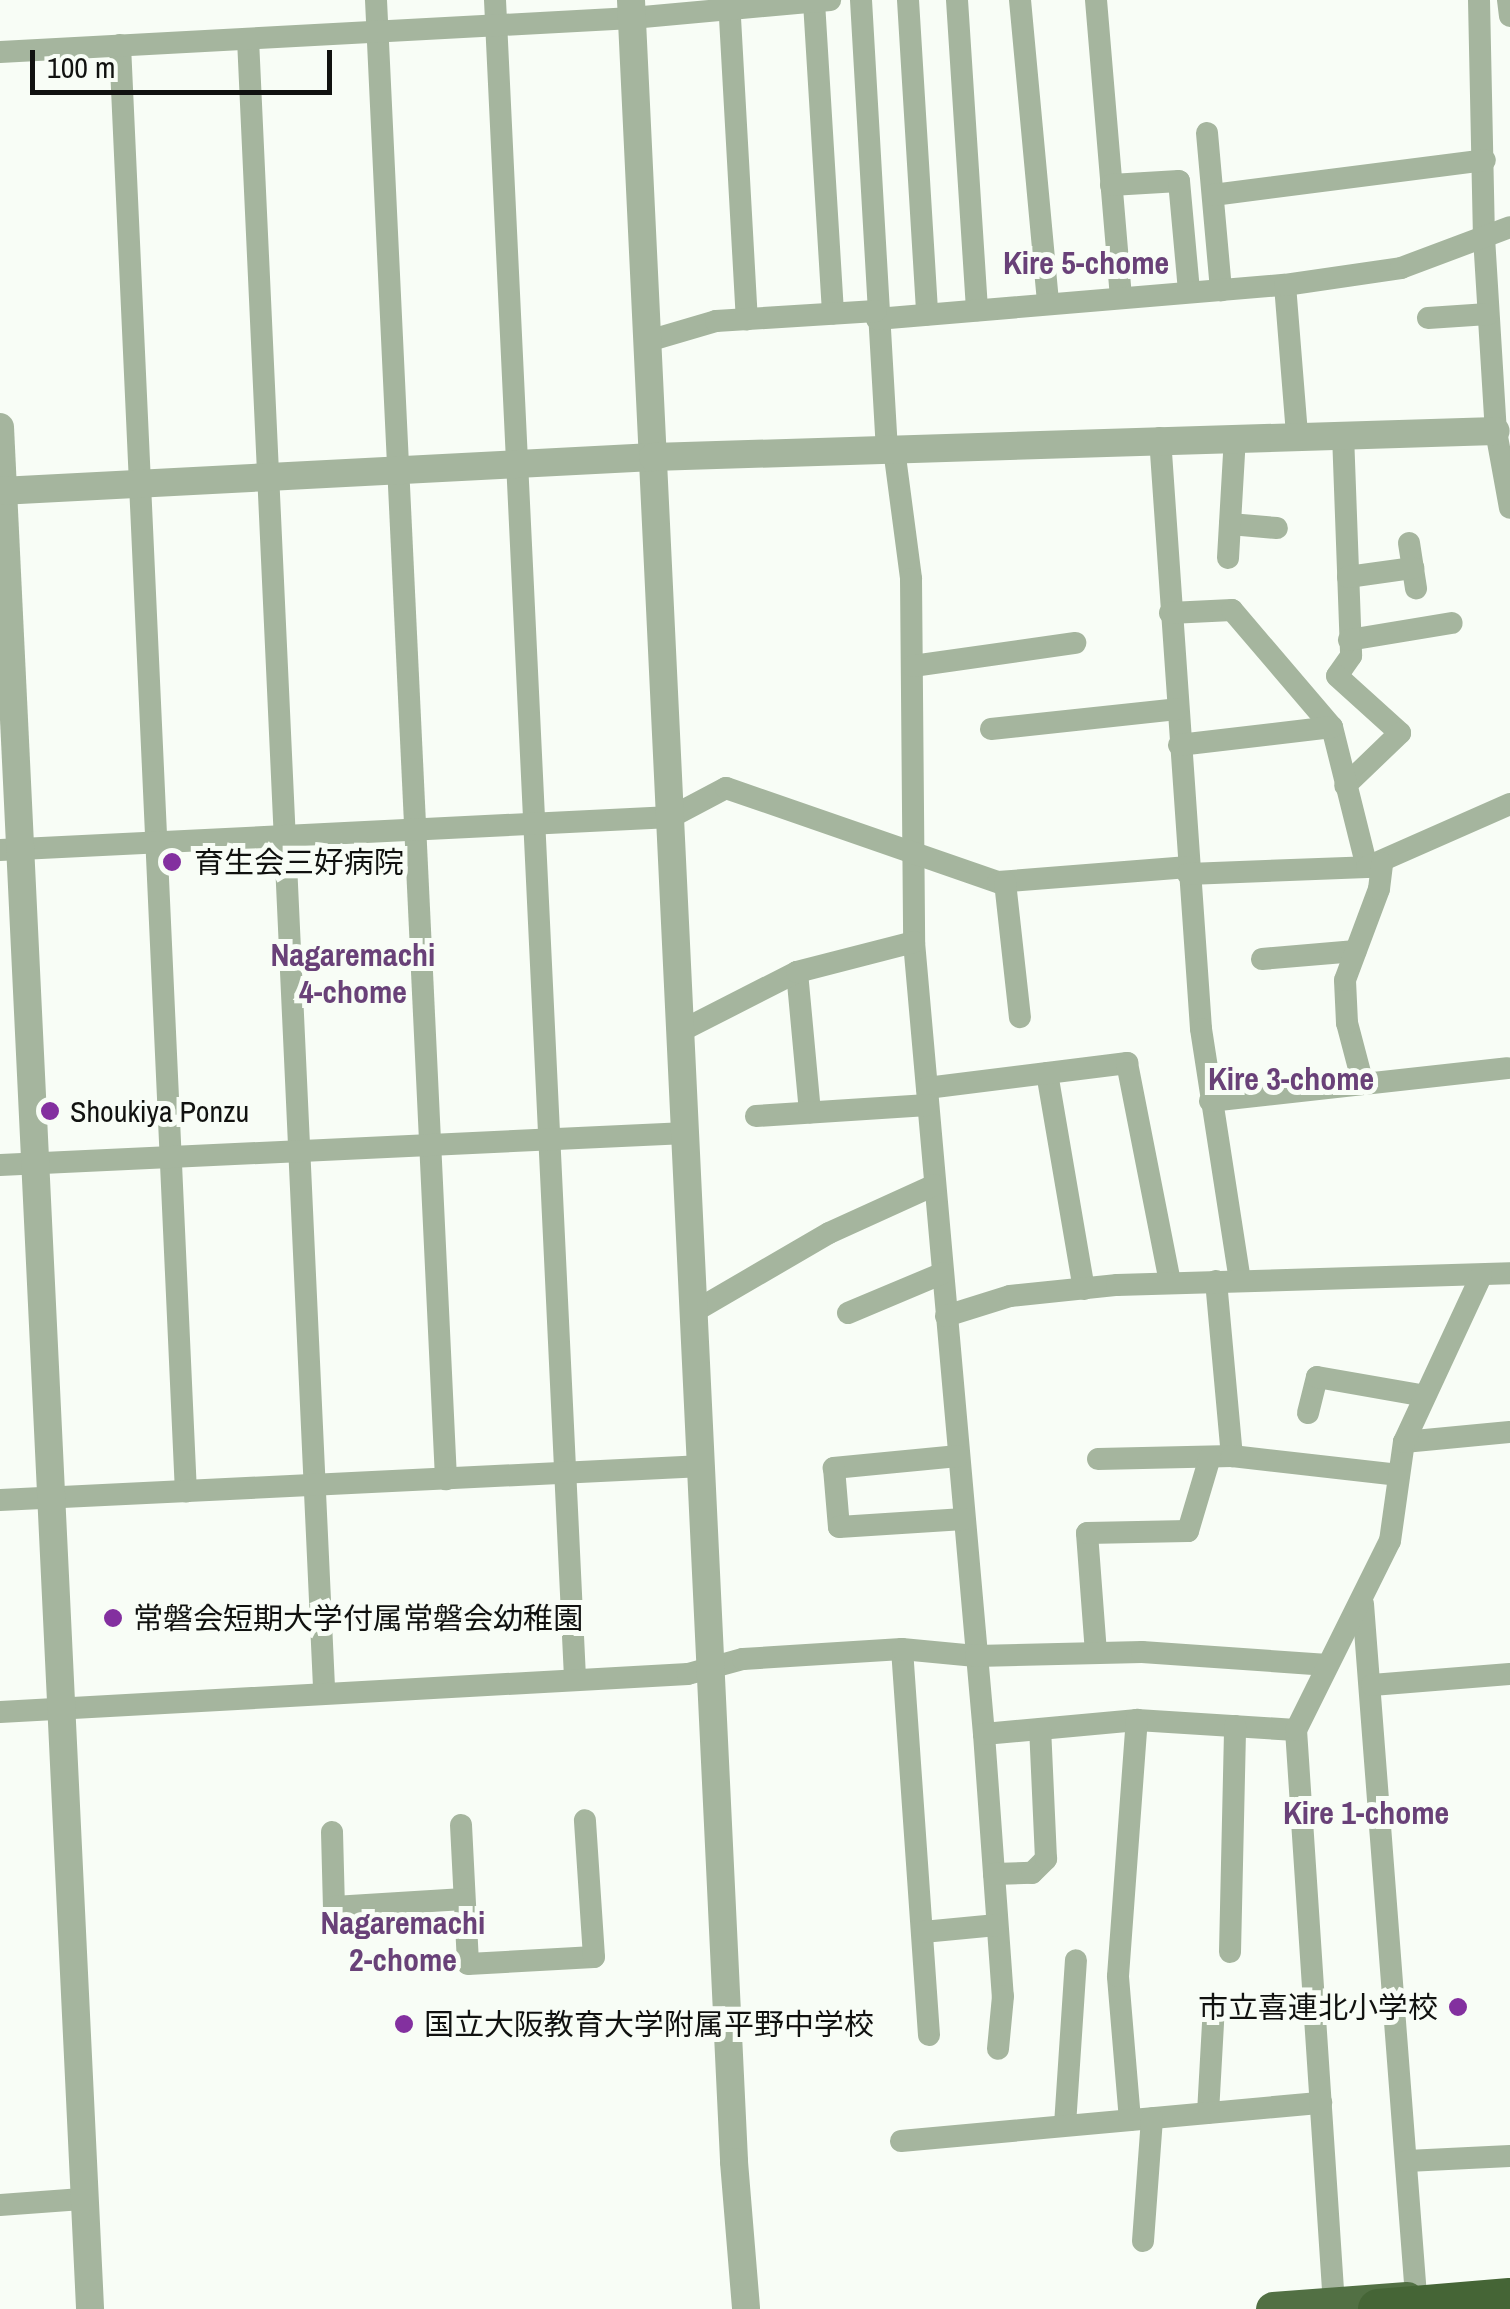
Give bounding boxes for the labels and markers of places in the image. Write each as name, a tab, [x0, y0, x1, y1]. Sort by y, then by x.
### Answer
place label: 育生会三好病院	[194, 844, 404, 880]
marker: 育生会三好病院	[159, 849, 185, 875]
place label: Shoukiya Ponzu	[70, 1093, 249, 1129]
marker: Shoukiya Ponzu	[39, 1100, 61, 1122]
place label: 常磐会短期大学付属常磐会幼稚園	[133, 1600, 583, 1636]
marker: 常磐会短期大学付属常磐会幼稚園	[102, 1607, 124, 1629]
place label: 市立喜連北小学校	[1198, 1989, 1438, 2025]
marker: 市立喜連北小学校	[1447, 1996, 1469, 2018]
place label: 国立大阪教育大学附属平野中学校	[424, 2006, 874, 2042]
marker: 国立大阪教育大学附属平野中学校	[393, 2013, 415, 2035]

